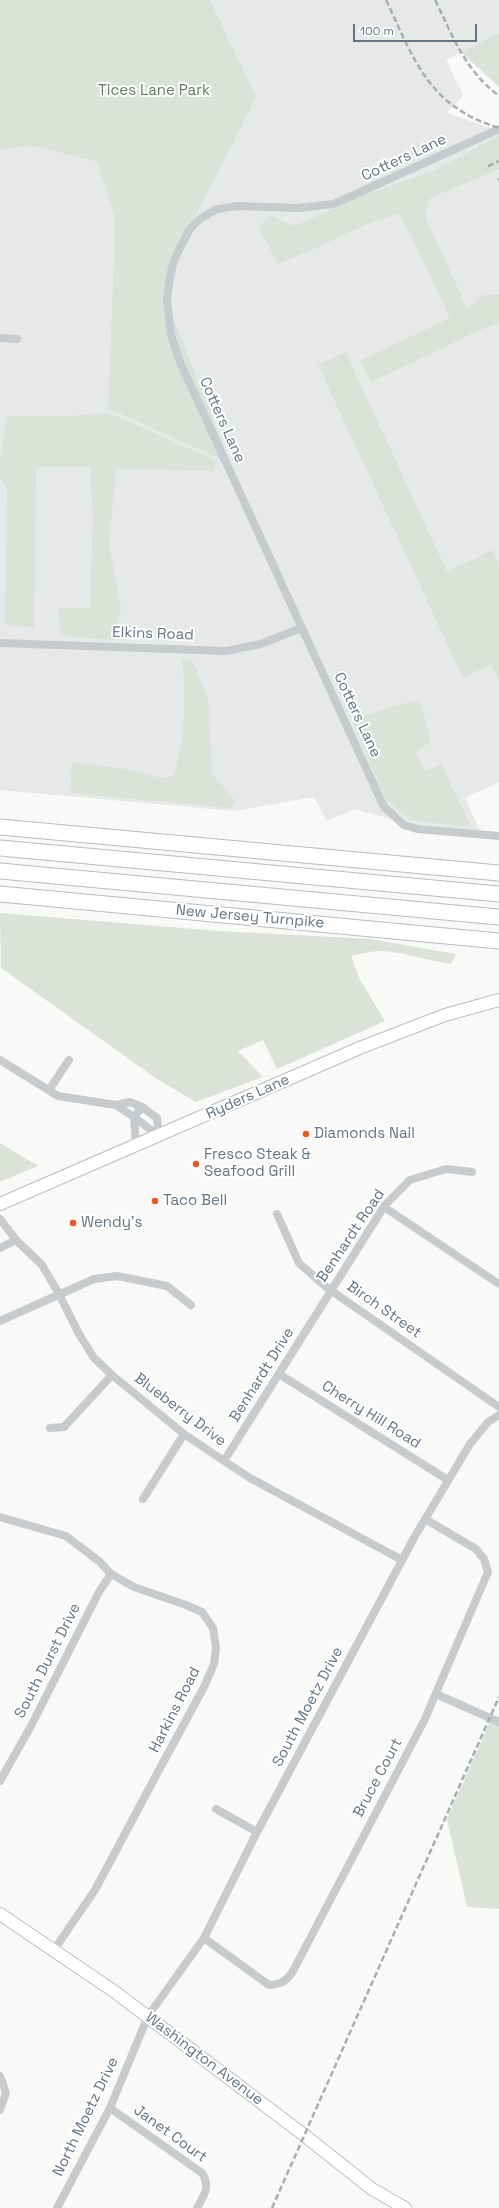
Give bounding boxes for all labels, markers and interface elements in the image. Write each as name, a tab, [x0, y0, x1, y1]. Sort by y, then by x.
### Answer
scale bar	[355, 16, 479, 42]
text: 100 m	[360, 23, 394, 39]
park label: Tices Lane Park	[98, 82, 210, 100]
street label: Cotters Lane	[359, 130, 449, 186]
street label: Cotters Lane	[195, 374, 249, 466]
street label: Elkins Road	[112, 624, 194, 644]
street label: Cotters Lane	[329, 670, 385, 760]
street label: New Jersey Turnpike	[175, 902, 325, 932]
street label: Ryders Lane	[204, 1071, 292, 1123]
place label: Diamonds Nail	[314, 1125, 415, 1143]
marker: Diamonds Nail	[301, 1129, 311, 1139]
place label: Fresco Steak & Seafood Grill	[204, 1146, 311, 1181]
marker: Fresco Steak & Seafood Grill	[191, 1159, 201, 1169]
street label: Benhardt Road	[313, 1186, 389, 1286]
place label: Taco Bell	[163, 1192, 227, 1210]
marker: Taco Bell	[150, 1196, 160, 1206]
place label: Wendy's	[81, 1214, 142, 1232]
marker: Wendy's	[68, 1218, 78, 1228]
street label: Birch Street	[343, 1278, 425, 1342]
street label: Benhardt Drive	[226, 1325, 298, 1425]
street label: Blueberry Drive	[130, 1370, 230, 1450]
street label: Cherry Hill Road	[318, 1377, 424, 1453]
street label: South Durst Drive	[11, 1600, 85, 1722]
street label: South Moetz Drive	[269, 1644, 347, 1770]
street label: Harkins Road	[146, 1664, 204, 1756]
street label: Bruce Court	[350, 1735, 406, 1821]
street label: Washington Avenue	[141, 2009, 267, 2109]
street label: North Moetz Drive	[49, 2055, 123, 2179]
street label: Janet Court	[130, 2101, 210, 2167]

